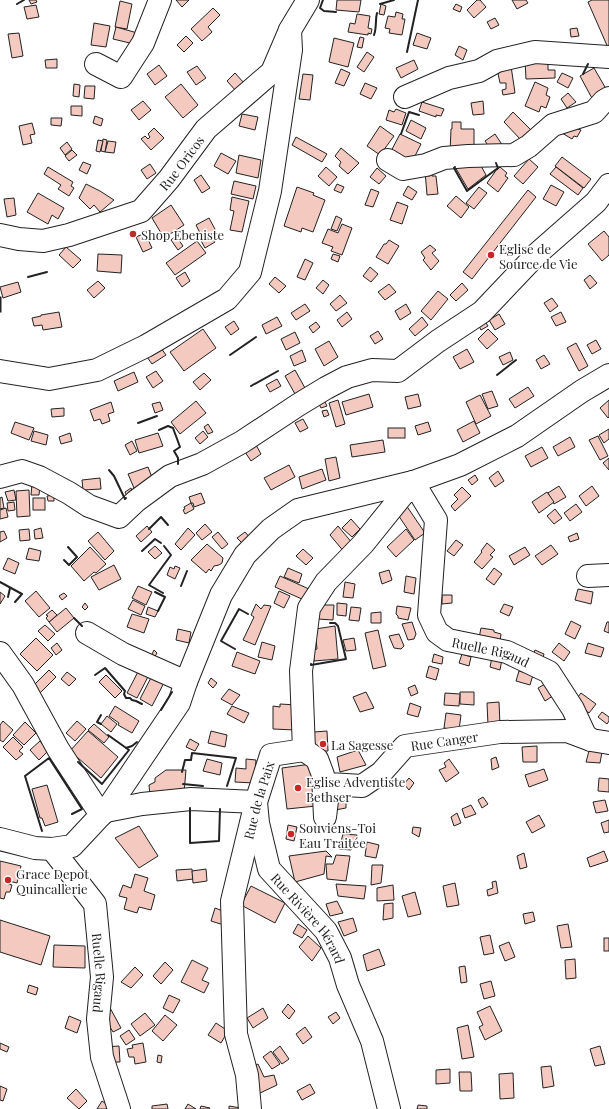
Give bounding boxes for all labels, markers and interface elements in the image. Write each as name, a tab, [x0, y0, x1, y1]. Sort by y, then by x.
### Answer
street label: Rue Oricos	[155, 132, 207, 193]
place label: Shop Ebeniste	[141, 226, 224, 243]
marker: Shop Ebeniste	[128, 229, 138, 239]
place label: Eglise de Source de Vie	[499, 240, 578, 272]
marker: Eglise de Source de Vie	[486, 250, 496, 260]
street label: Ruelle Rigaud	[450, 633, 533, 670]
street label: Rue Canger	[409, 727, 479, 754]
place label: La Sagesse	[331, 736, 394, 753]
marker: La Sagesse	[318, 739, 328, 749]
street label: Rue de la Paix	[239, 758, 277, 841]
place label: Eglise Adventiste Bethser	[306, 773, 406, 805]
marker: Eglise Adventiste Bethser	[293, 783, 303, 793]
place label: Souviens-Toi Eau Traitée	[299, 819, 376, 851]
marker: Souviens-Toi Eau Traitée	[286, 829, 296, 839]
place label: Grace Depot Quincallerie	[16, 865, 89, 897]
street label: Rue Rivière Hérard	[268, 869, 350, 965]
marker: Grace Depot Quincallerie	[3, 875, 13, 885]
street label: Ruelle Rigaud	[89, 932, 111, 1014]

